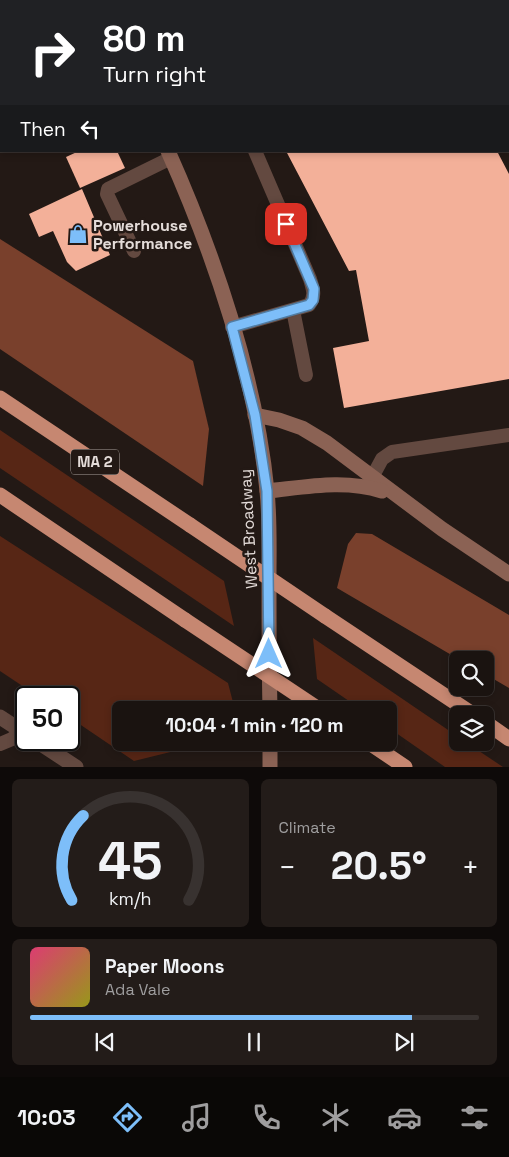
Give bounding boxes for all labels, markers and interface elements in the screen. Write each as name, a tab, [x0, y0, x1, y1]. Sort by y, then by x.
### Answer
text: 80 m	[103, 17, 185, 61]
icon: right	[20, 20, 85, 85]
text: Turn right	[103, 60, 206, 88]
icon: left	[76, 115, 104, 143]
text: Then	[20, 117, 66, 142]
pin	[265, 203, 307, 245]
icon: arrive	[272, 210, 300, 238]
place label: Powerhouse Performance	[93, 215, 192, 254]
shop icon: Powerhouse Performance	[67, 223, 89, 245]
road number: MA 2	[71, 450, 119, 474]
street label: West Broadway	[235, 469, 262, 589]
position arrow	[242, 627, 294, 679]
map controls	[449, 651, 494, 751]
button: search	[449, 651, 494, 696]
speed limit sign: 50	[15, 686, 80, 751]
button: layers	[449, 706, 494, 751]
text: 10:04 · 1 min · 120 m	[165, 713, 344, 738]
text: Climate	[279, 817, 336, 838]
text: 45	[98, 828, 162, 894]
text: 20.5°	[331, 842, 427, 890]
text: −	[279, 849, 296, 885]
text: +	[462, 849, 479, 885]
text: km/h	[109, 887, 152, 910]
text: Paper Moons	[105, 954, 224, 979]
text: Ada Vale	[105, 979, 170, 1000]
icon: previous	[91, 1028, 119, 1056]
icon: pause	[240, 1028, 268, 1056]
icon: next	[390, 1028, 418, 1056]
icon: directions	[110, 1100, 145, 1135]
icon: music	[179, 1100, 214, 1135]
icon: phone	[249, 1100, 284, 1135]
icon: climate	[318, 1100, 353, 1135]
icon: car	[387, 1100, 422, 1135]
icon: filters	[457, 1100, 492, 1135]
text: 10:03	[17, 1103, 76, 1131]

